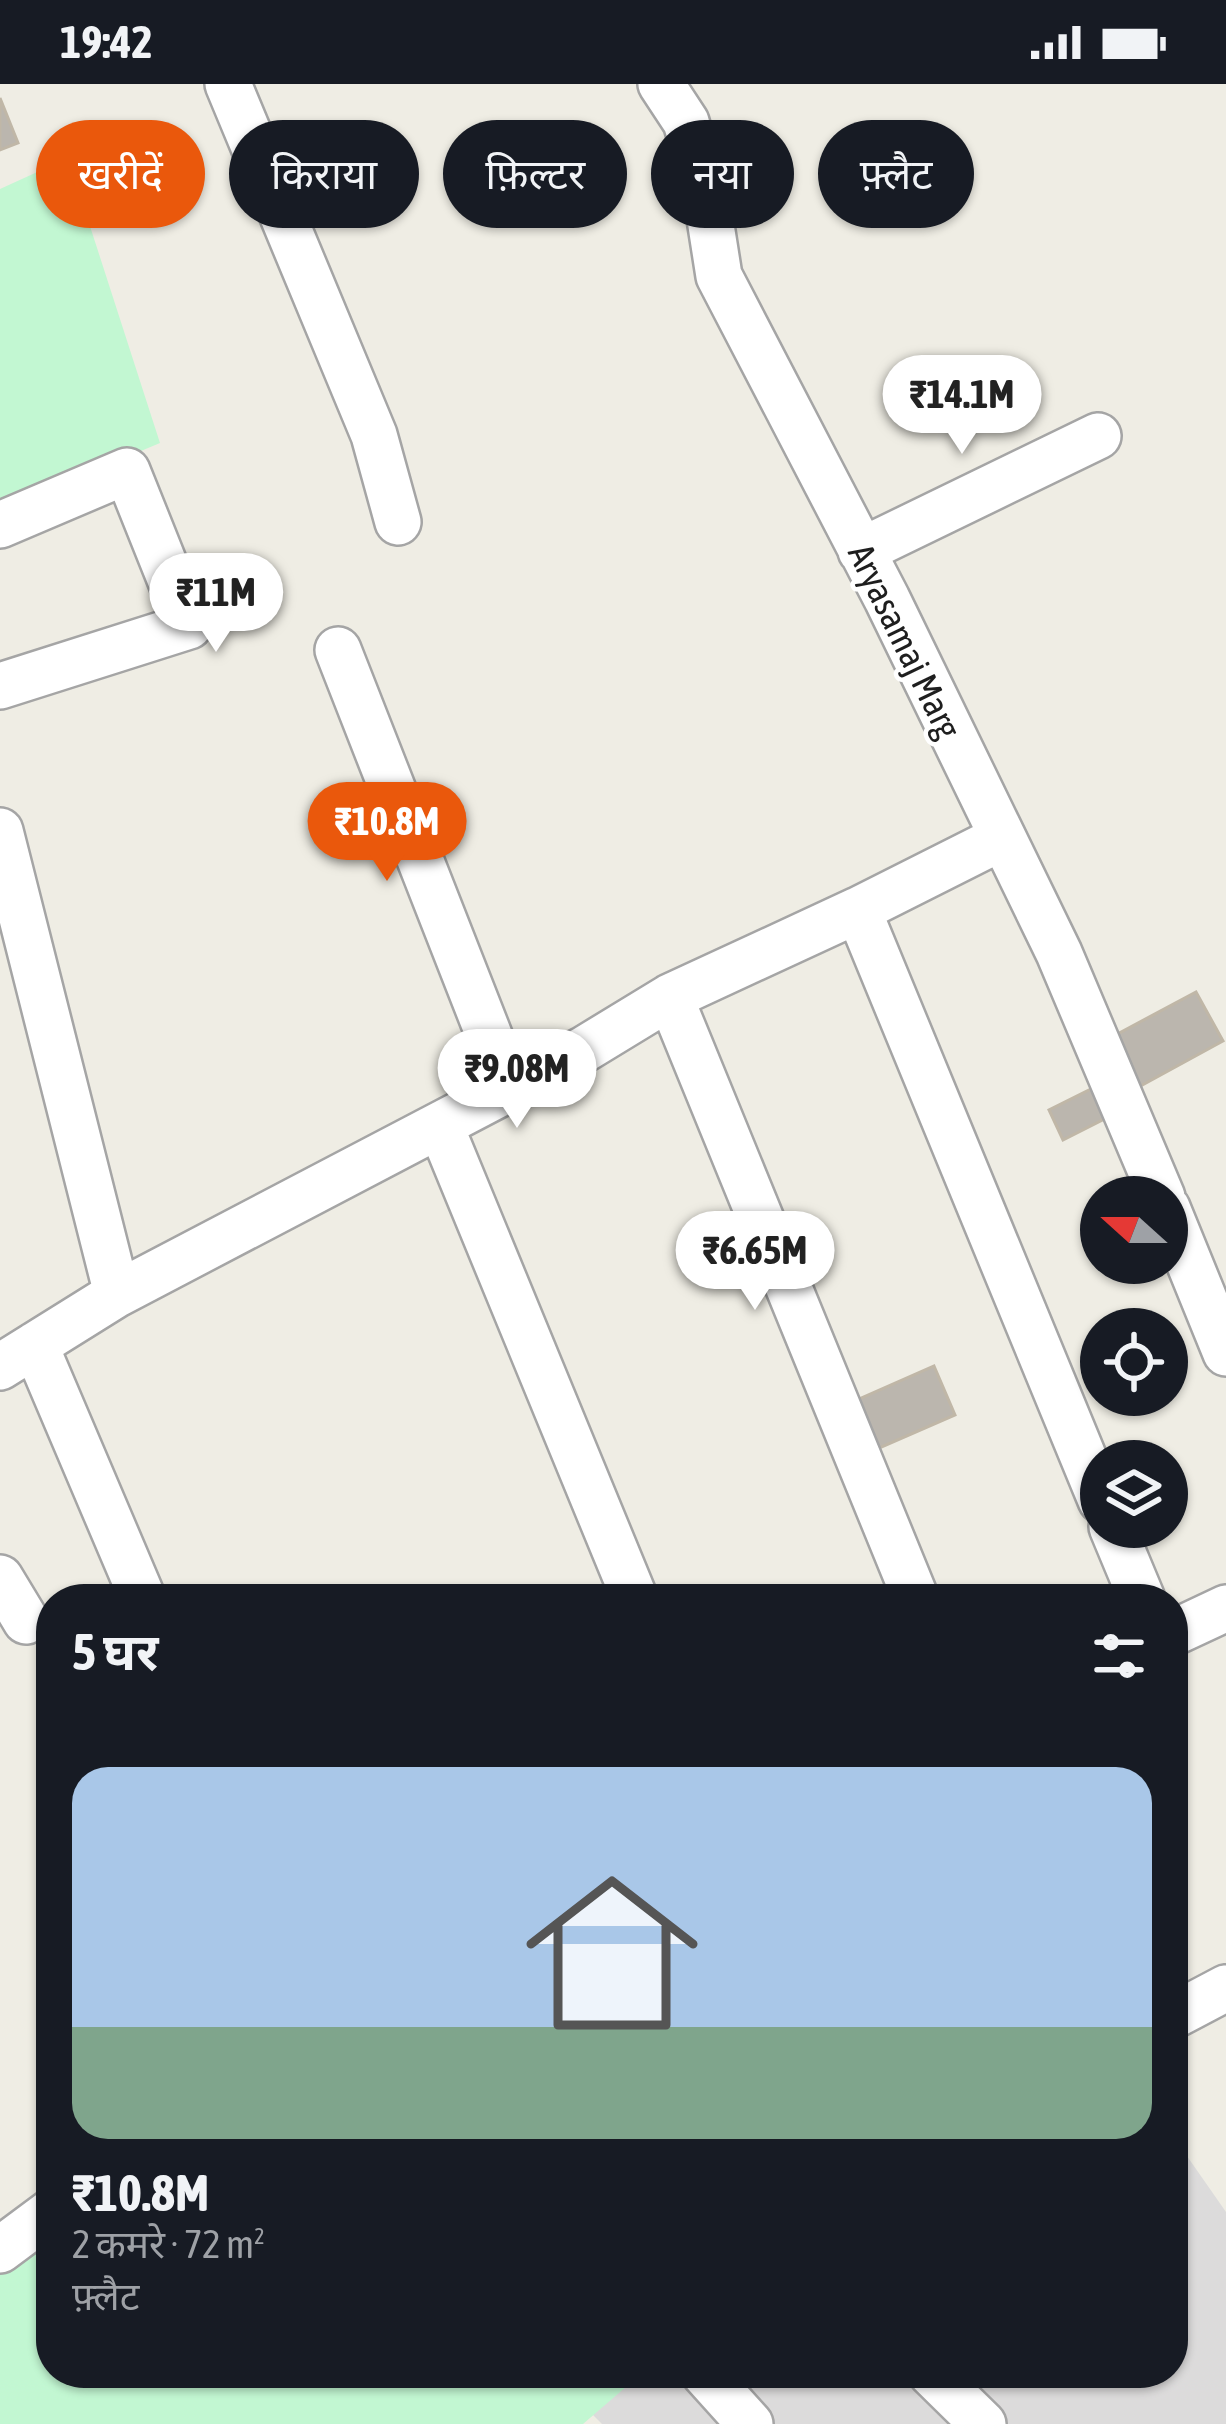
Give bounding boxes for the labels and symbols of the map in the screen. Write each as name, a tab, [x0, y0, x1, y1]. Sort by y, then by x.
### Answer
pin: ₹14.1M	[864, 355, 1060, 457]
street label: Aryasamaj Marg	[840, 537, 970, 745]
pin: ₹11M	[145, 553, 287, 655]
pin: ₹10.8M	[289, 782, 485, 884]
pin: ₹9.08M	[419, 1029, 615, 1131]
north arrow	[1080, 1176, 1188, 1284]
pin: ₹6.65M	[657, 1211, 853, 1313]

